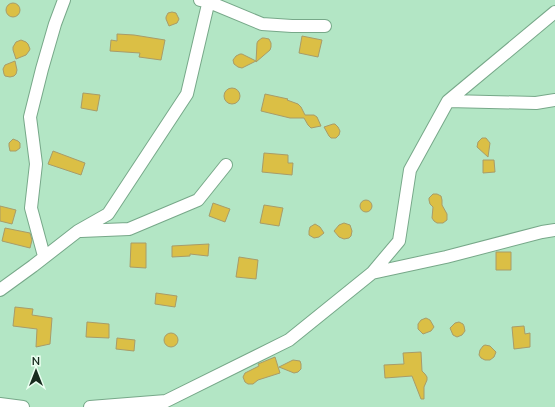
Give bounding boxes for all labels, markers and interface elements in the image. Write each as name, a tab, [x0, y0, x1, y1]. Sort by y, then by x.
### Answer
north arrow	[16, 351, 56, 391]
text: N	[32, 354, 40, 368]

